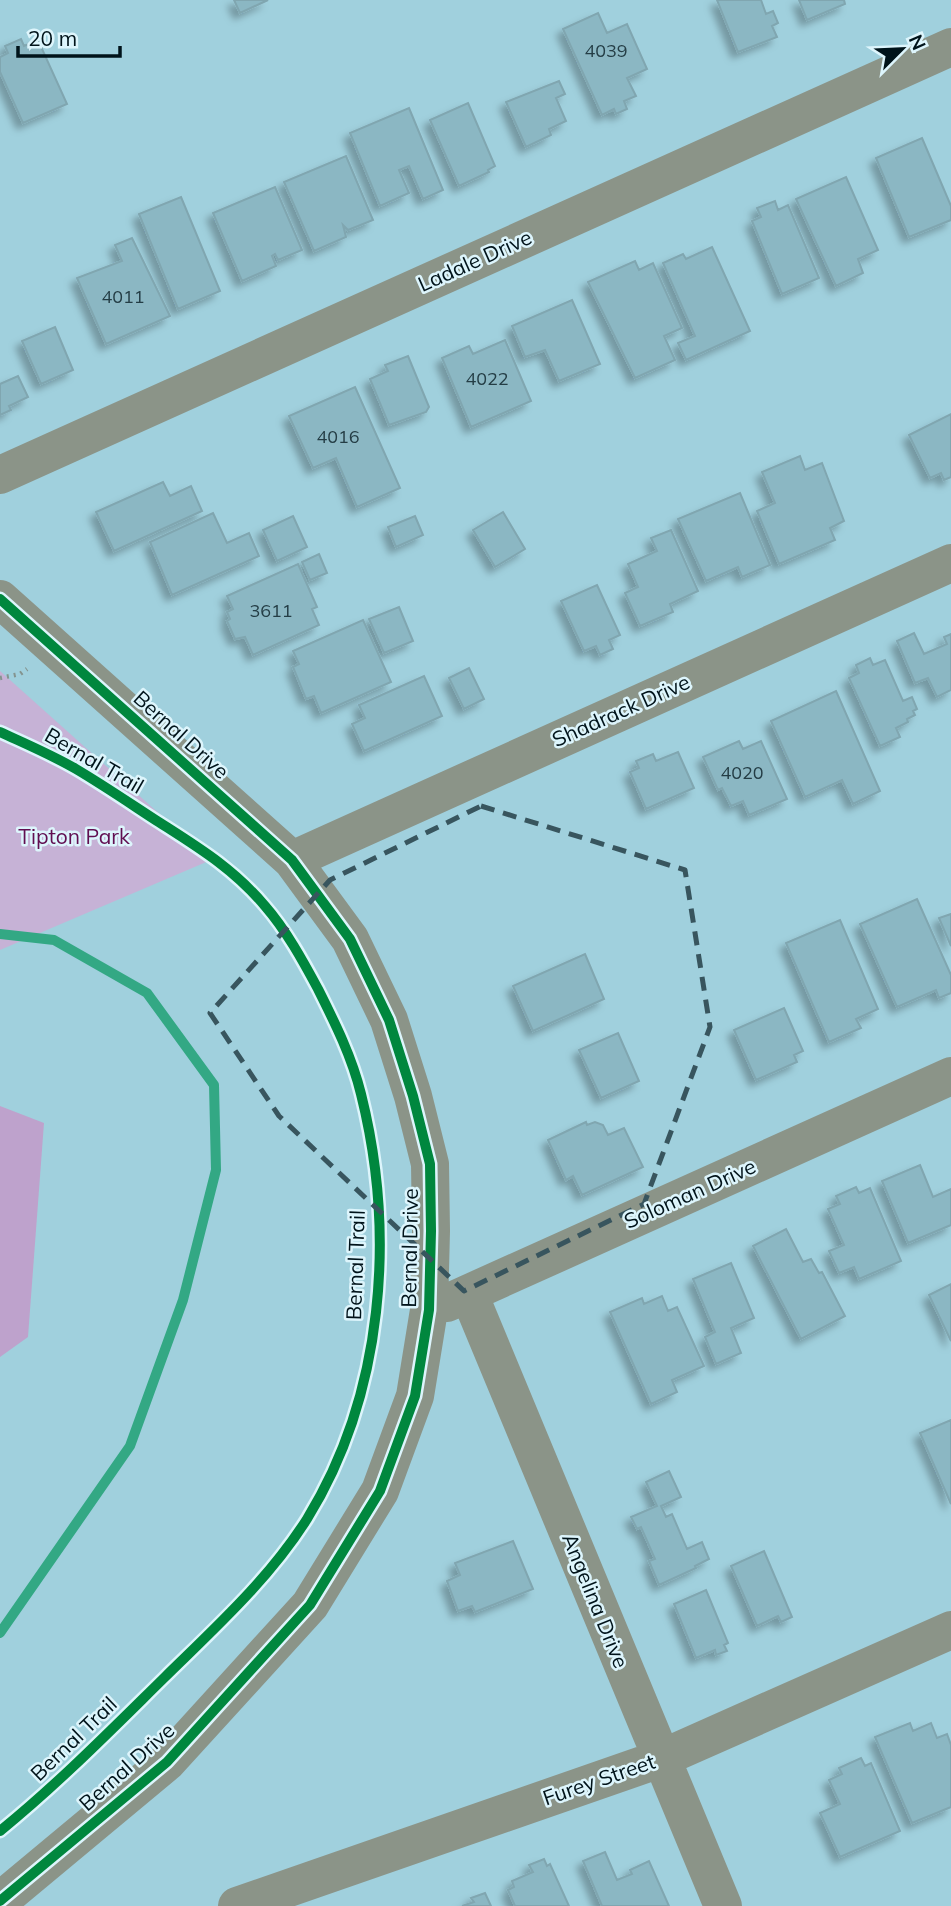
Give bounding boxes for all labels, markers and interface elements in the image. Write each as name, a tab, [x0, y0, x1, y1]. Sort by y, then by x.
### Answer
scale bar	[18, 14, 119, 58]
north arrow	[867, 14, 937, 84]
text: 20 m	[28, 25, 77, 51]
text: N	[904, 31, 931, 54]
house number: 4039	[584, 39, 628, 62]
street label: Ladale Drive	[414, 223, 536, 297]
house number: 4011	[101, 285, 145, 308]
house number: 4022	[465, 367, 509, 390]
house number: 4016	[316, 425, 360, 448]
house number: 3611	[249, 599, 293, 622]
street label: Shadrack Drive	[548, 668, 694, 752]
street label: Bernal Drive	[129, 685, 235, 784]
street label: Bernal Trail	[40, 721, 149, 799]
house number: 4020	[720, 761, 764, 784]
park label: Tipton Park	[18, 823, 130, 849]
street label: Soloman Drive	[620, 1152, 760, 1234]
street label: Bernal Drive	[395, 1188, 423, 1308]
street label: Bernal Trail	[340, 1210, 370, 1320]
street label: Angelina Drive	[557, 1529, 635, 1672]
street label: Bernal Trail	[25, 1691, 122, 1786]
street label: Bernal Drive	[73, 1717, 179, 1816]
street label: Furey Street	[539, 1748, 658, 1810]

